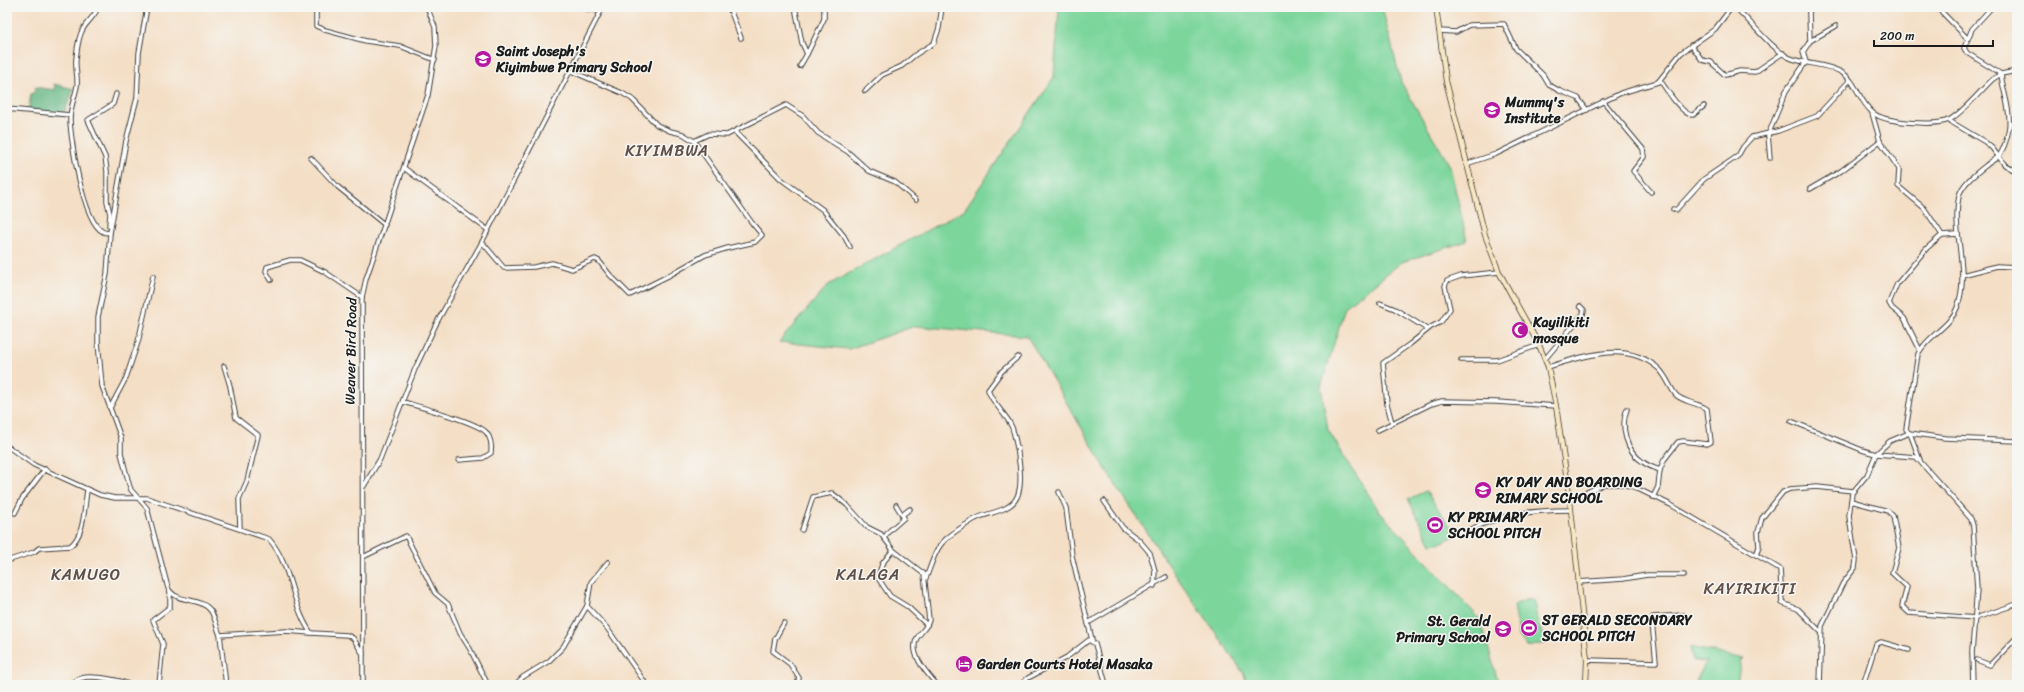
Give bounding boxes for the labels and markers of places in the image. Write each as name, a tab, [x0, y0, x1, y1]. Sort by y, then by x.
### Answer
place label: Saint Joseph's Kiyimbwe Primary School	[495, 39, 653, 80]
school or university icon: Saint Joseph's Kiyimbwe Primary School	[473, 49, 493, 69]
place label: Mummy's Institute	[1504, 90, 1565, 131]
school or university icon: Mummy's Institute	[1482, 100, 1502, 120]
place label: Kayilikiti mosque	[1532, 310, 1590, 351]
mosque icon: Kayilikiti mosque	[1510, 320, 1530, 340]
place label: KY DAY AND BOARDING RIMARY SCHOOL	[1495, 470, 1643, 511]
school or university icon: KY DAY AND BOARDING RIMARY SCHOOL	[1473, 480, 1493, 500]
place label: KY PRIMARY SCHOOL PITCH	[1447, 505, 1542, 546]
sports icon: KY PRIMARY SCHOOL PITCH	[1425, 515, 1445, 535]
place label: ST GERALD SECONDARY SCHOOL PITCH	[1541, 608, 1694, 649]
place label: St. Gerald Primary School	[1396, 609, 1492, 650]
sports icon: ST GERALD SECONDARY SCHOOL PITCH	[1519, 618, 1539, 638]
school or university icon: St. Gerald Primary School	[1493, 619, 1513, 639]
place label: Garden Courts Hotel Masaka	[976, 652, 1153, 677]
hotel icon: Garden Courts Hotel Masaka	[954, 654, 974, 674]

